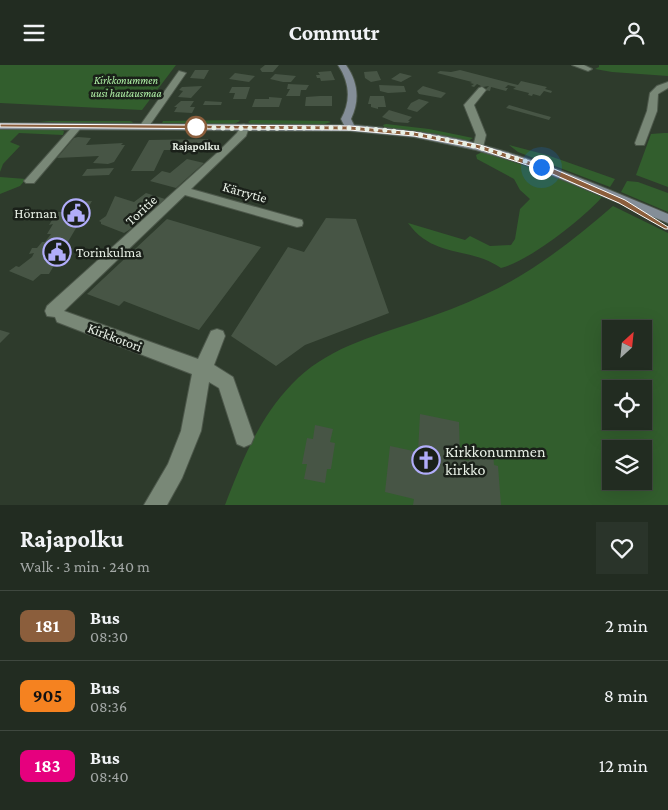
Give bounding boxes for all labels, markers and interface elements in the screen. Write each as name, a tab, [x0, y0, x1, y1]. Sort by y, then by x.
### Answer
icon: menu	[20, 19, 48, 47]
icon: person	[620, 19, 648, 47]
text: Commutr	[288, 20, 380, 45]
park label: Kirkkonummen uusi hautausmaa	[90, 74, 162, 99]
marker: Rajapolku	[185, 116, 207, 138]
place label: Rajapolku	[172, 140, 221, 153]
your location	[529, 155, 554, 180]
street label: Kärrytie	[221, 178, 269, 206]
street label: Toritie	[122, 191, 160, 229]
public building icon: Hörnan	[61, 198, 91, 228]
place label: Hörnan	[14, 205, 57, 221]
public building icon: Torinkulma	[42, 237, 72, 267]
place label: Torinkulma	[76, 244, 142, 260]
street label: Kirkkotori	[86, 319, 145, 355]
north arrow	[602, 320, 652, 370]
map controls	[602, 320, 652, 490]
button: locate	[602, 380, 652, 430]
button: layers	[602, 440, 652, 490]
place label: Kirkkonummen kirkko	[445, 443, 546, 478]
church icon: Kirkkonummen kirkko	[411, 445, 441, 475]
button: heart	[596, 522, 648, 574]
text: Rajapolku	[20, 525, 124, 552]
text: Walk · 3 min · 240 m	[20, 558, 150, 575]
text: Bus	[90, 607, 120, 628]
text: 2 min	[605, 615, 648, 636]
text: 181	[36, 616, 59, 636]
text: 08:30	[90, 628, 128, 645]
text: Bus	[90, 677, 120, 698]
text: 8 min	[604, 685, 648, 706]
text: 905	[33, 686, 62, 706]
text: 08:36	[90, 698, 127, 715]
text: Bus	[90, 747, 120, 768]
text: 12 min	[599, 755, 648, 776]
text: 183	[35, 756, 60, 776]
text: 08:40	[90, 768, 129, 785]

